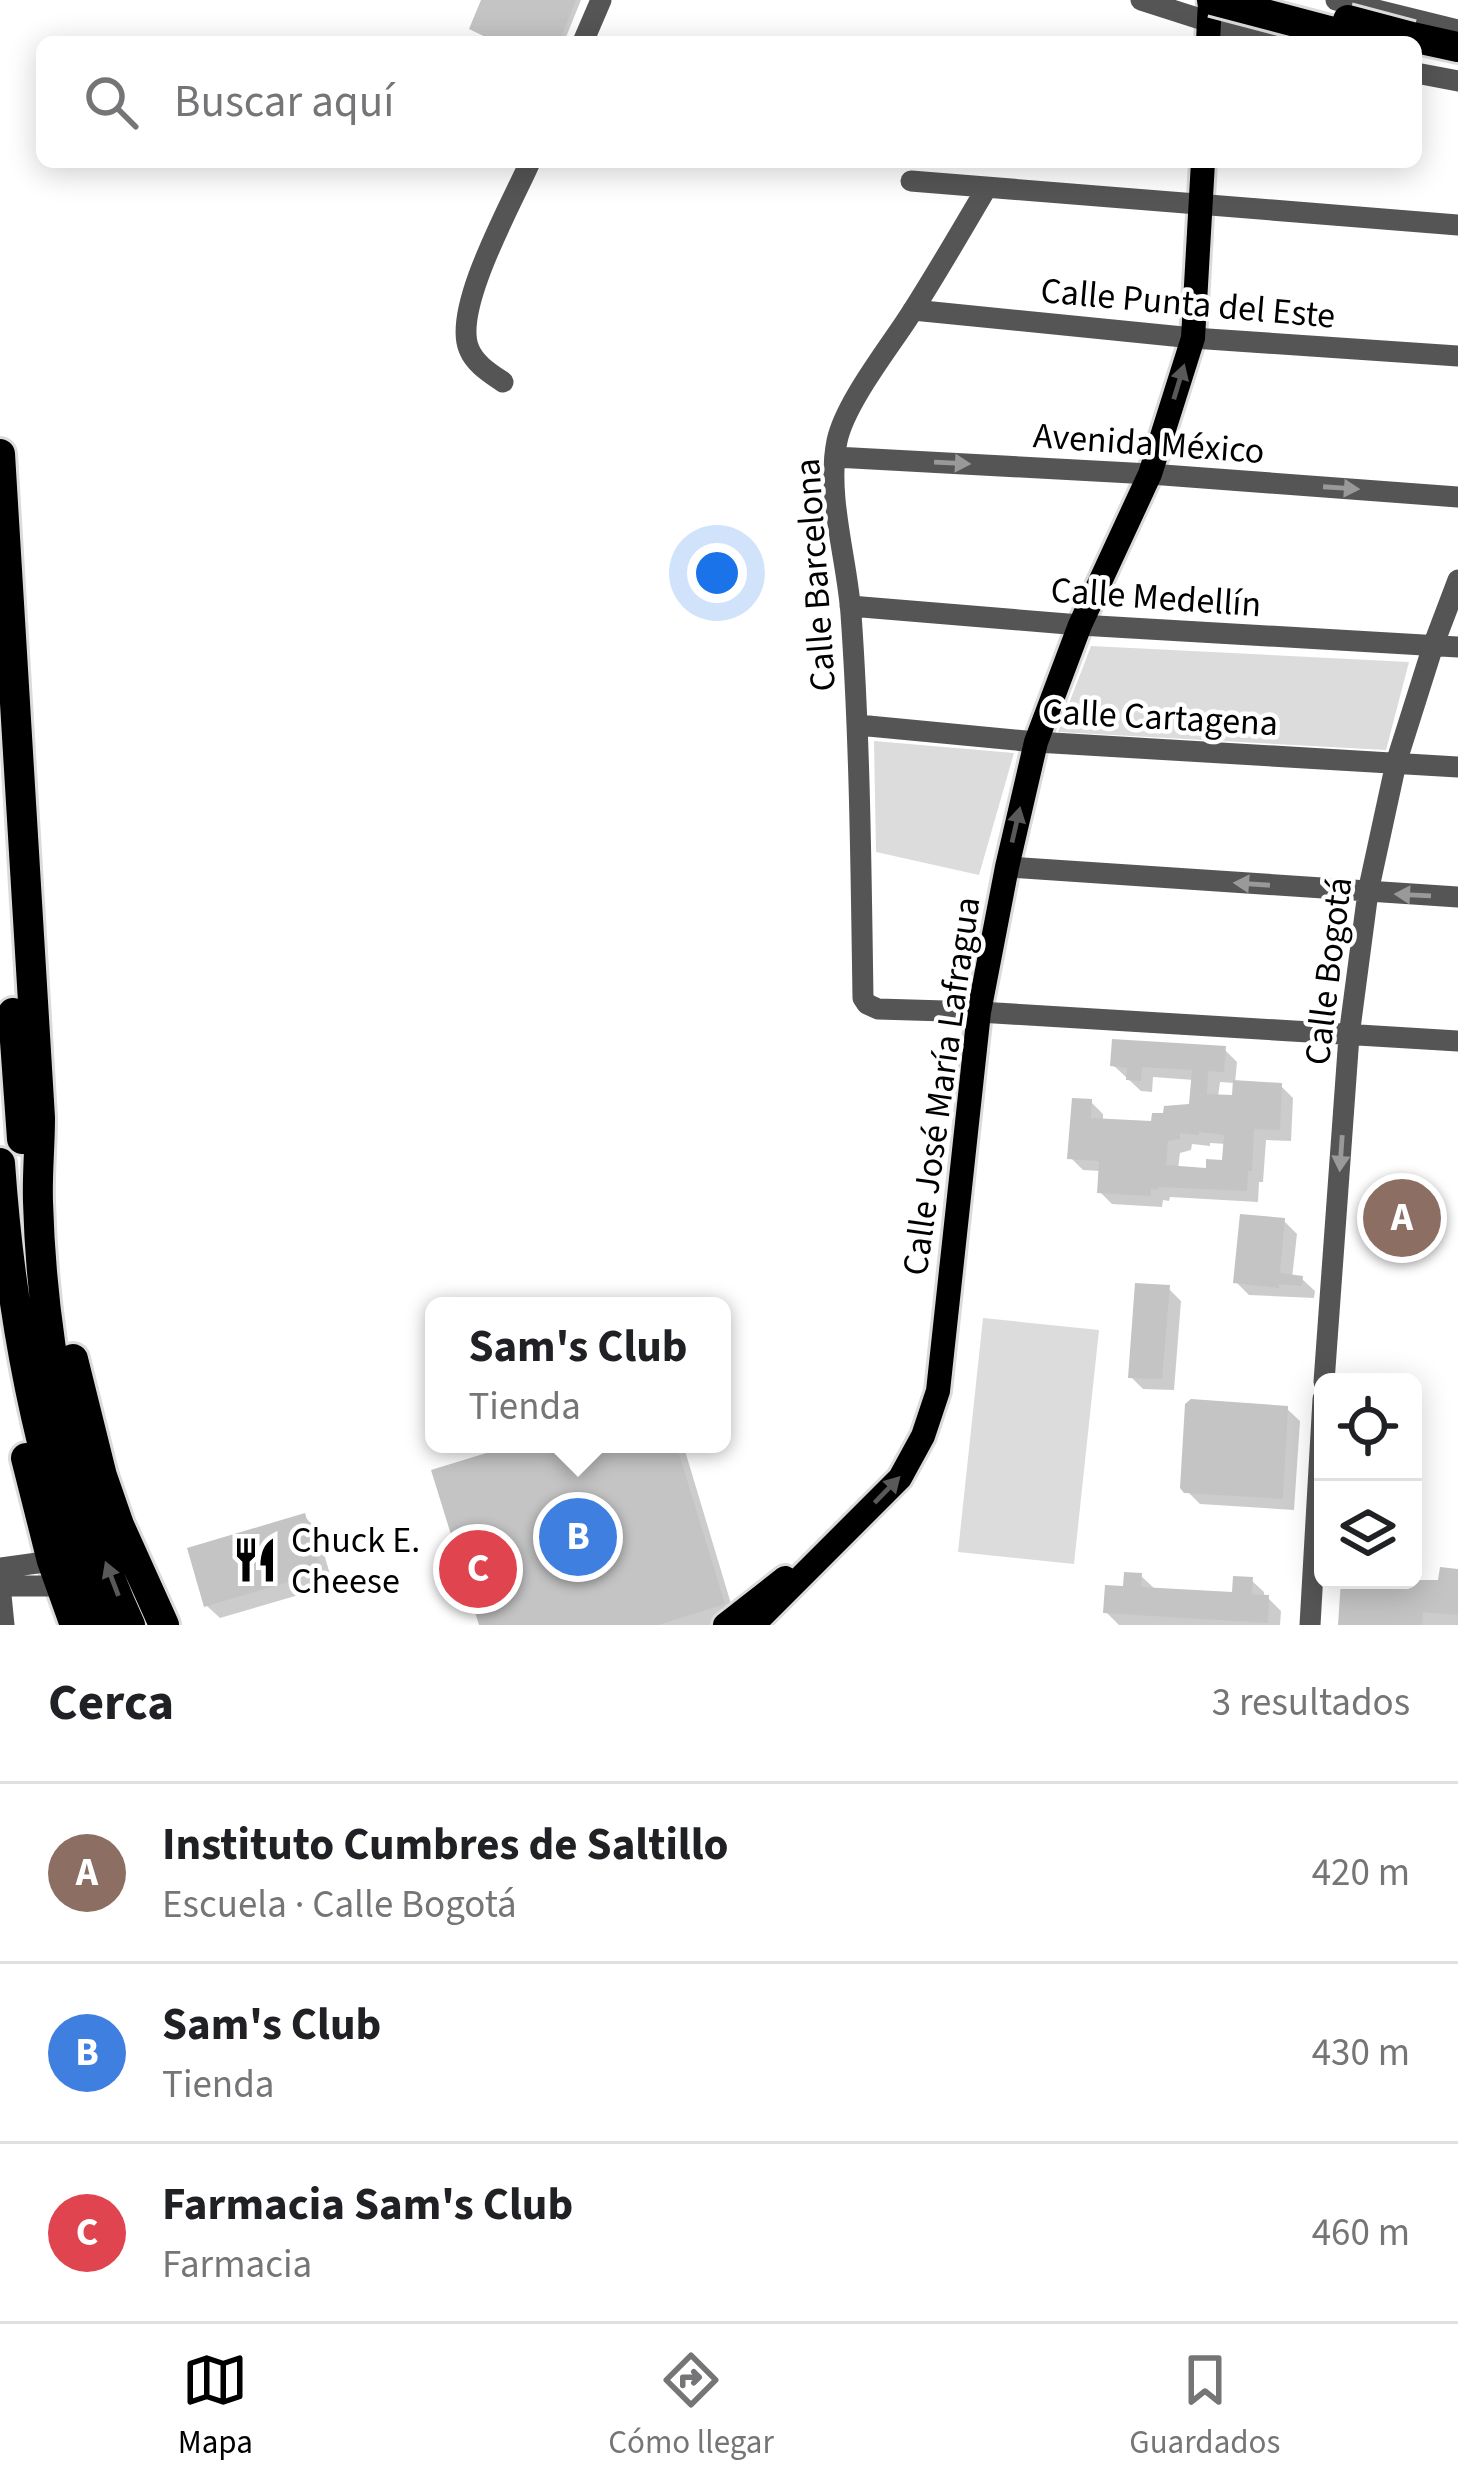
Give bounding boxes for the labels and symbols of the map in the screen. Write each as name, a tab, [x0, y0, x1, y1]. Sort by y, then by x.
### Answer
street label: Calle Punta del Este	[1038, 265, 1337, 342]
one-way arrow	[1171, 363, 1189, 400]
street label: Avenida México	[1032, 410, 1266, 477]
one-way arrow	[934, 454, 972, 473]
street label: Calle Barcelona	[782, 457, 849, 693]
one-way arrow	[1323, 478, 1360, 497]
your location	[687, 543, 747, 603]
street label: Calle Medellín	[1049, 565, 1263, 630]
street label: Calle Cartagena	[1041, 686, 1279, 749]
one-way arrow	[1008, 806, 1027, 844]
street label: Calle Bogotá	[1292, 874, 1365, 1068]
one-way arrow	[1233, 875, 1270, 894]
one-way arrow	[1393, 885, 1431, 904]
street label: Calle José María Lafragua	[890, 894, 993, 1279]
one-way arrow	[1331, 1135, 1350, 1172]
pin: A	[1363, 1173, 1441, 1263]
one-way arrow	[873, 1476, 901, 1505]
pin: B	[539, 1492, 617, 1582]
place label: Chuck E. Cheese	[291, 1515, 420, 1607]
pin: C	[439, 1524, 517, 1614]
restaurant icon: Chuck E. Cheese	[230, 1535, 280, 1585]
one-way arrow	[101, 1561, 120, 1597]

